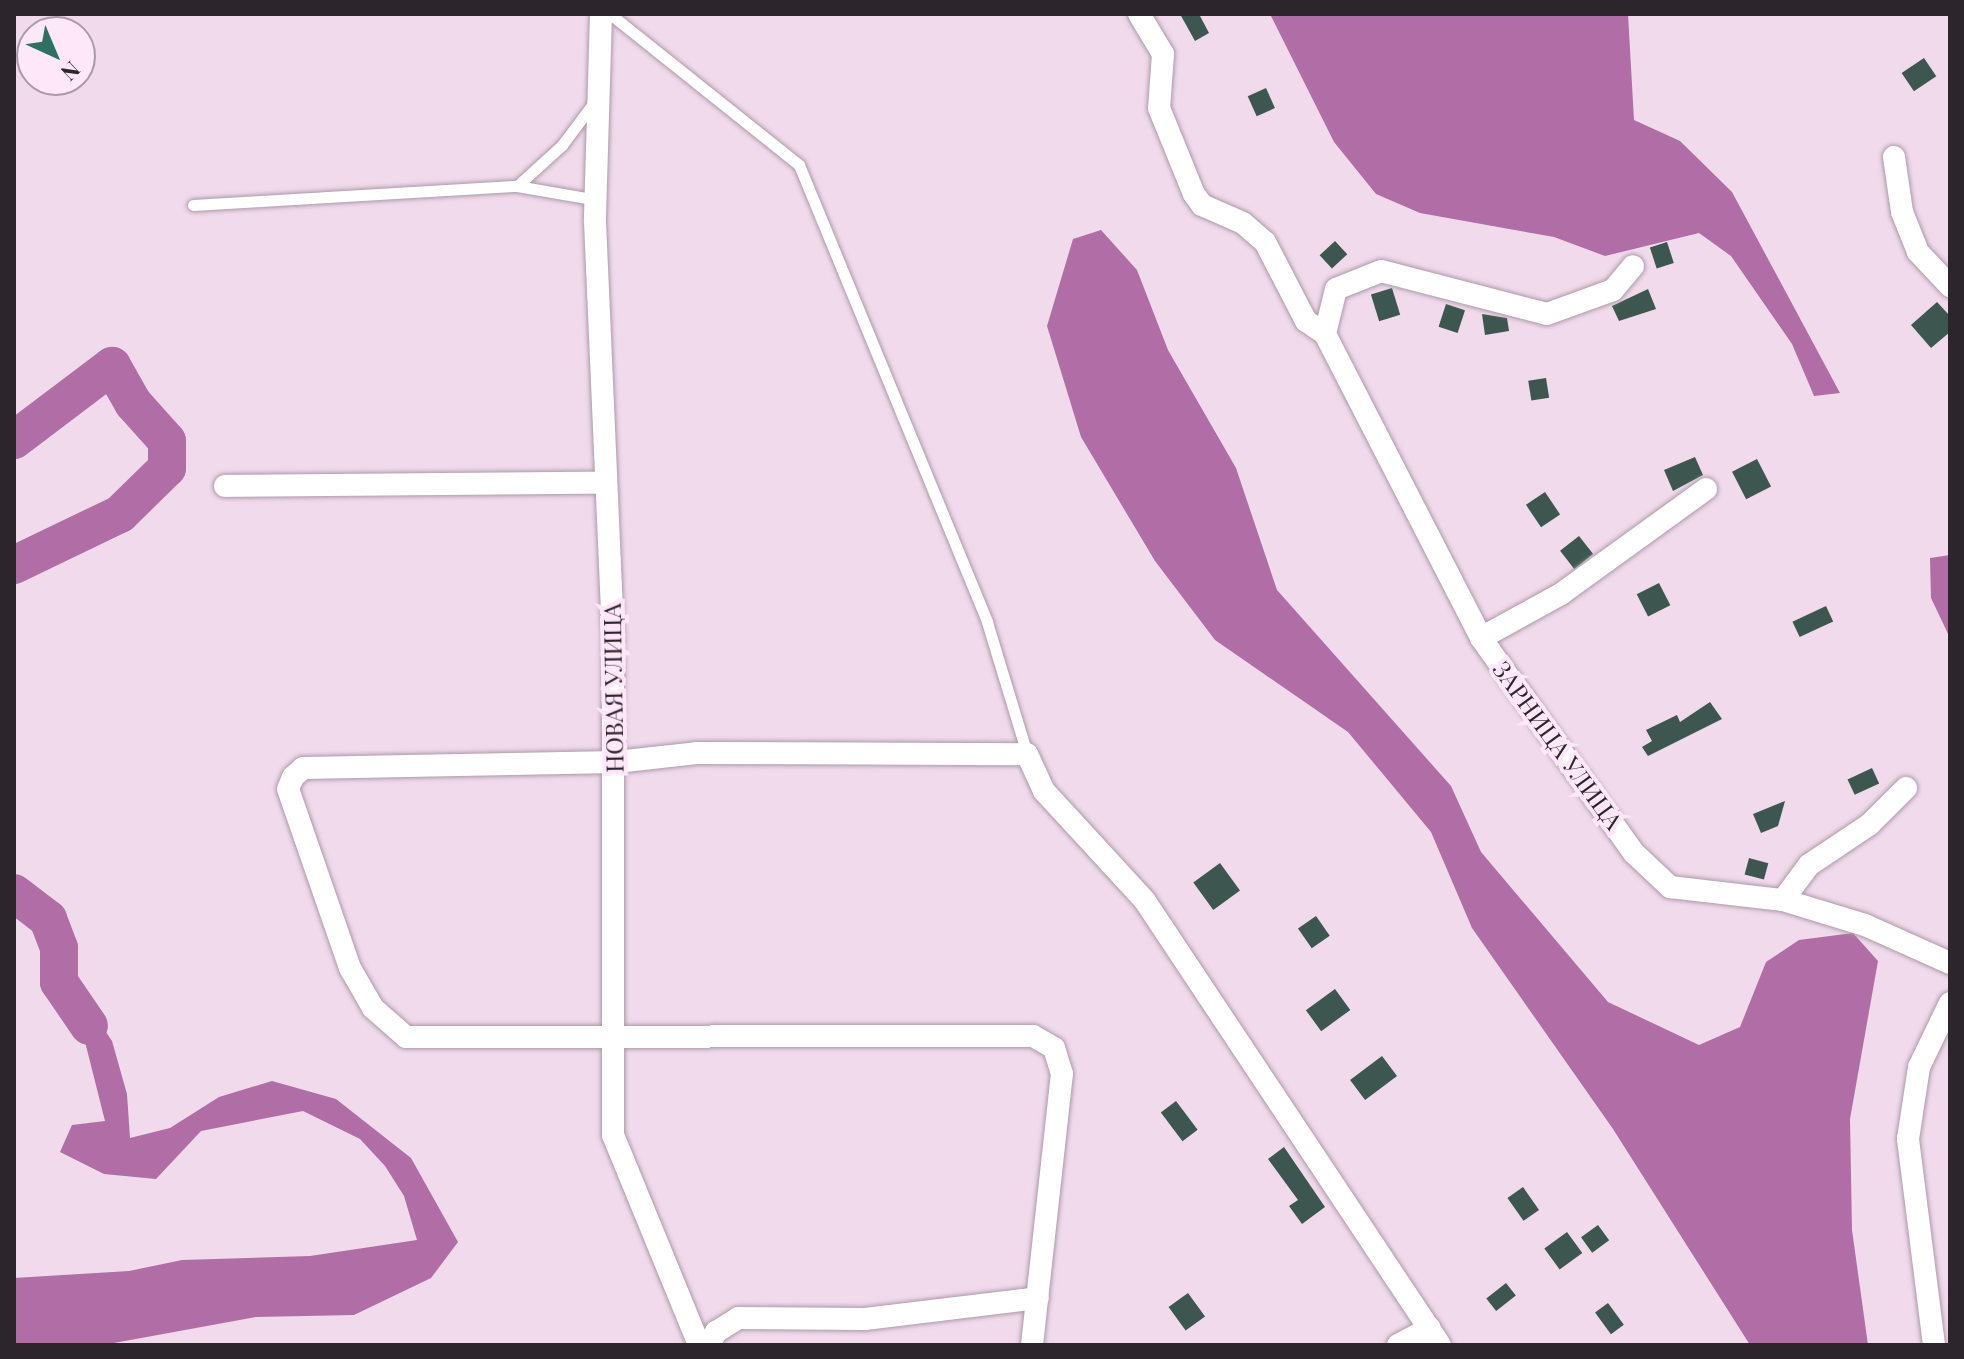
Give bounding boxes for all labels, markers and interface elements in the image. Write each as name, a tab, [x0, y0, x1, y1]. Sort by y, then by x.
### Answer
north arrow	[16, 16, 96, 96]
text: N	[55, 56, 87, 88]
street label: НОВАЯ УЛИЦА	[597, 603, 629, 773]
street label: ЗАРНИЦА УЛИЦА	[1487, 655, 1629, 835]

